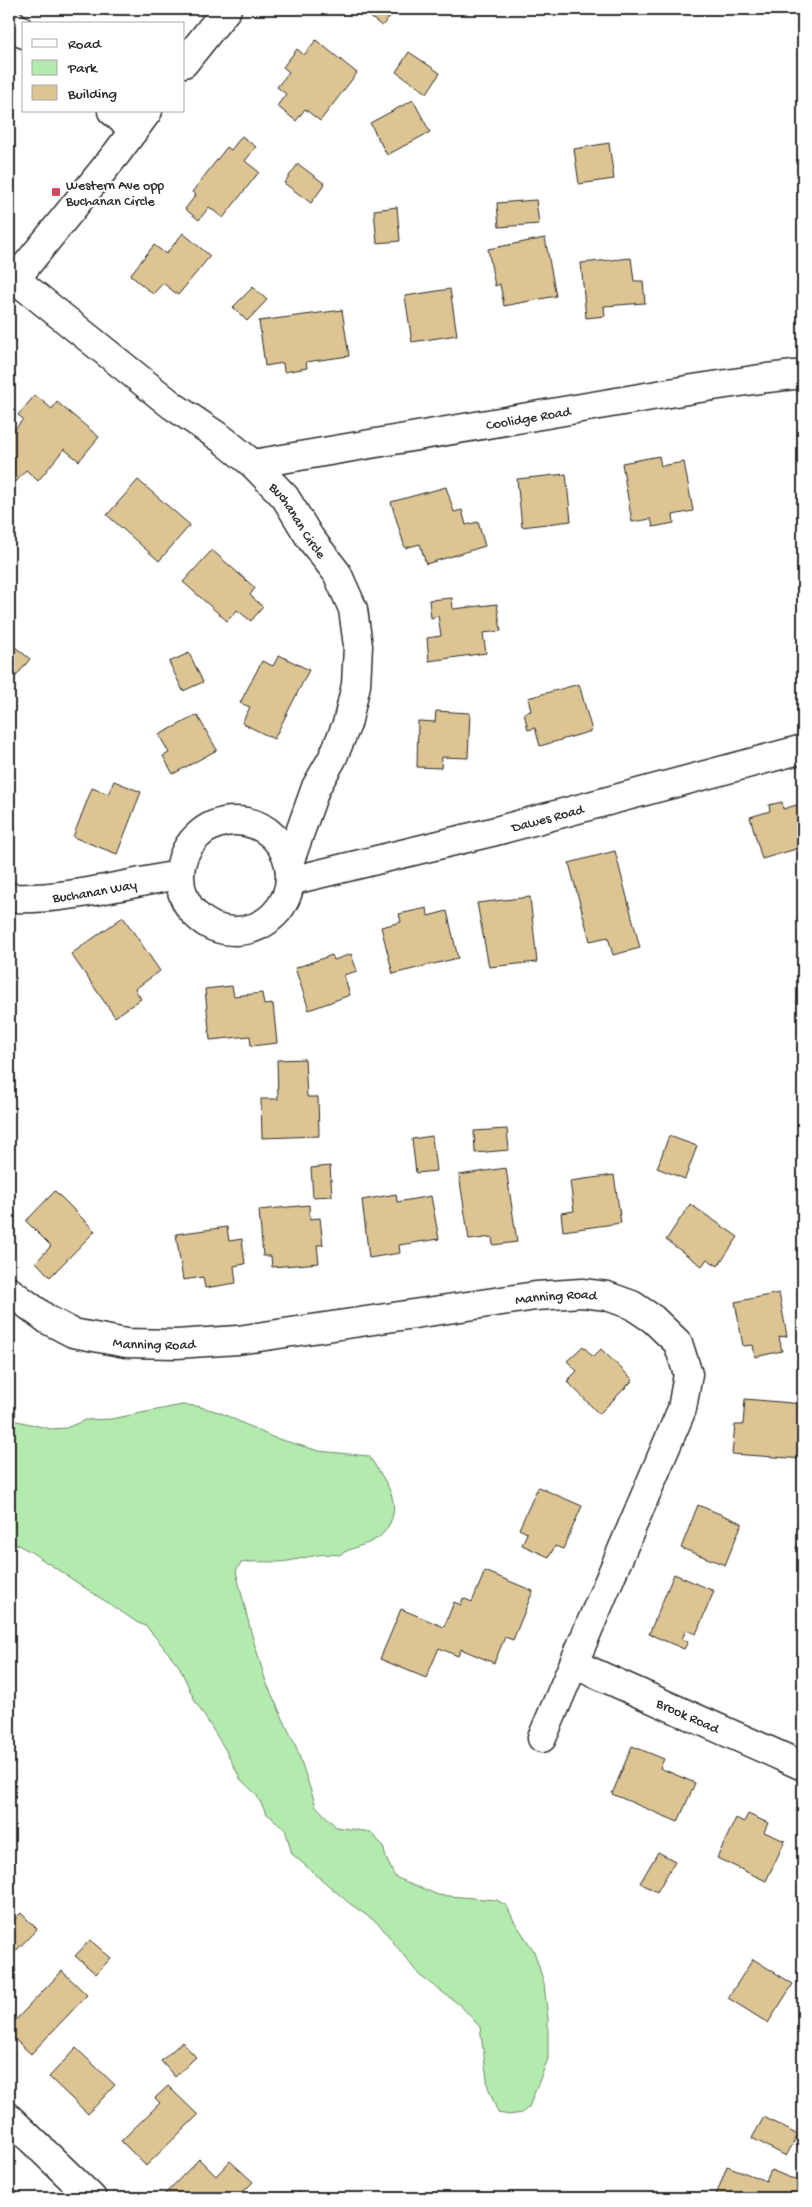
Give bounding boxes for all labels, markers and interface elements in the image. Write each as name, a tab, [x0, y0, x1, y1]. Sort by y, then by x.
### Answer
legend	[22, 22, 185, 112]
text: Road	[68, 36, 102, 54]
text: Park	[67, 60, 98, 78]
text: Building	[67, 86, 117, 104]
place label: Western Ave opp Buchanan Circle	[65, 178, 164, 211]
marker: Western Ave opp Buchanan Circle	[50, 186, 62, 198]
street label: Coolidge Road	[485, 404, 574, 435]
street label: Buchanan Circle	[264, 479, 329, 563]
street label: Dawes Road	[509, 801, 588, 838]
street label: Buchanan Way	[51, 877, 138, 908]
street label: Manning Road	[514, 1287, 599, 1310]
street label: Manning Road	[111, 1335, 198, 1355]
street label: Brook Road	[652, 1695, 723, 1739]

